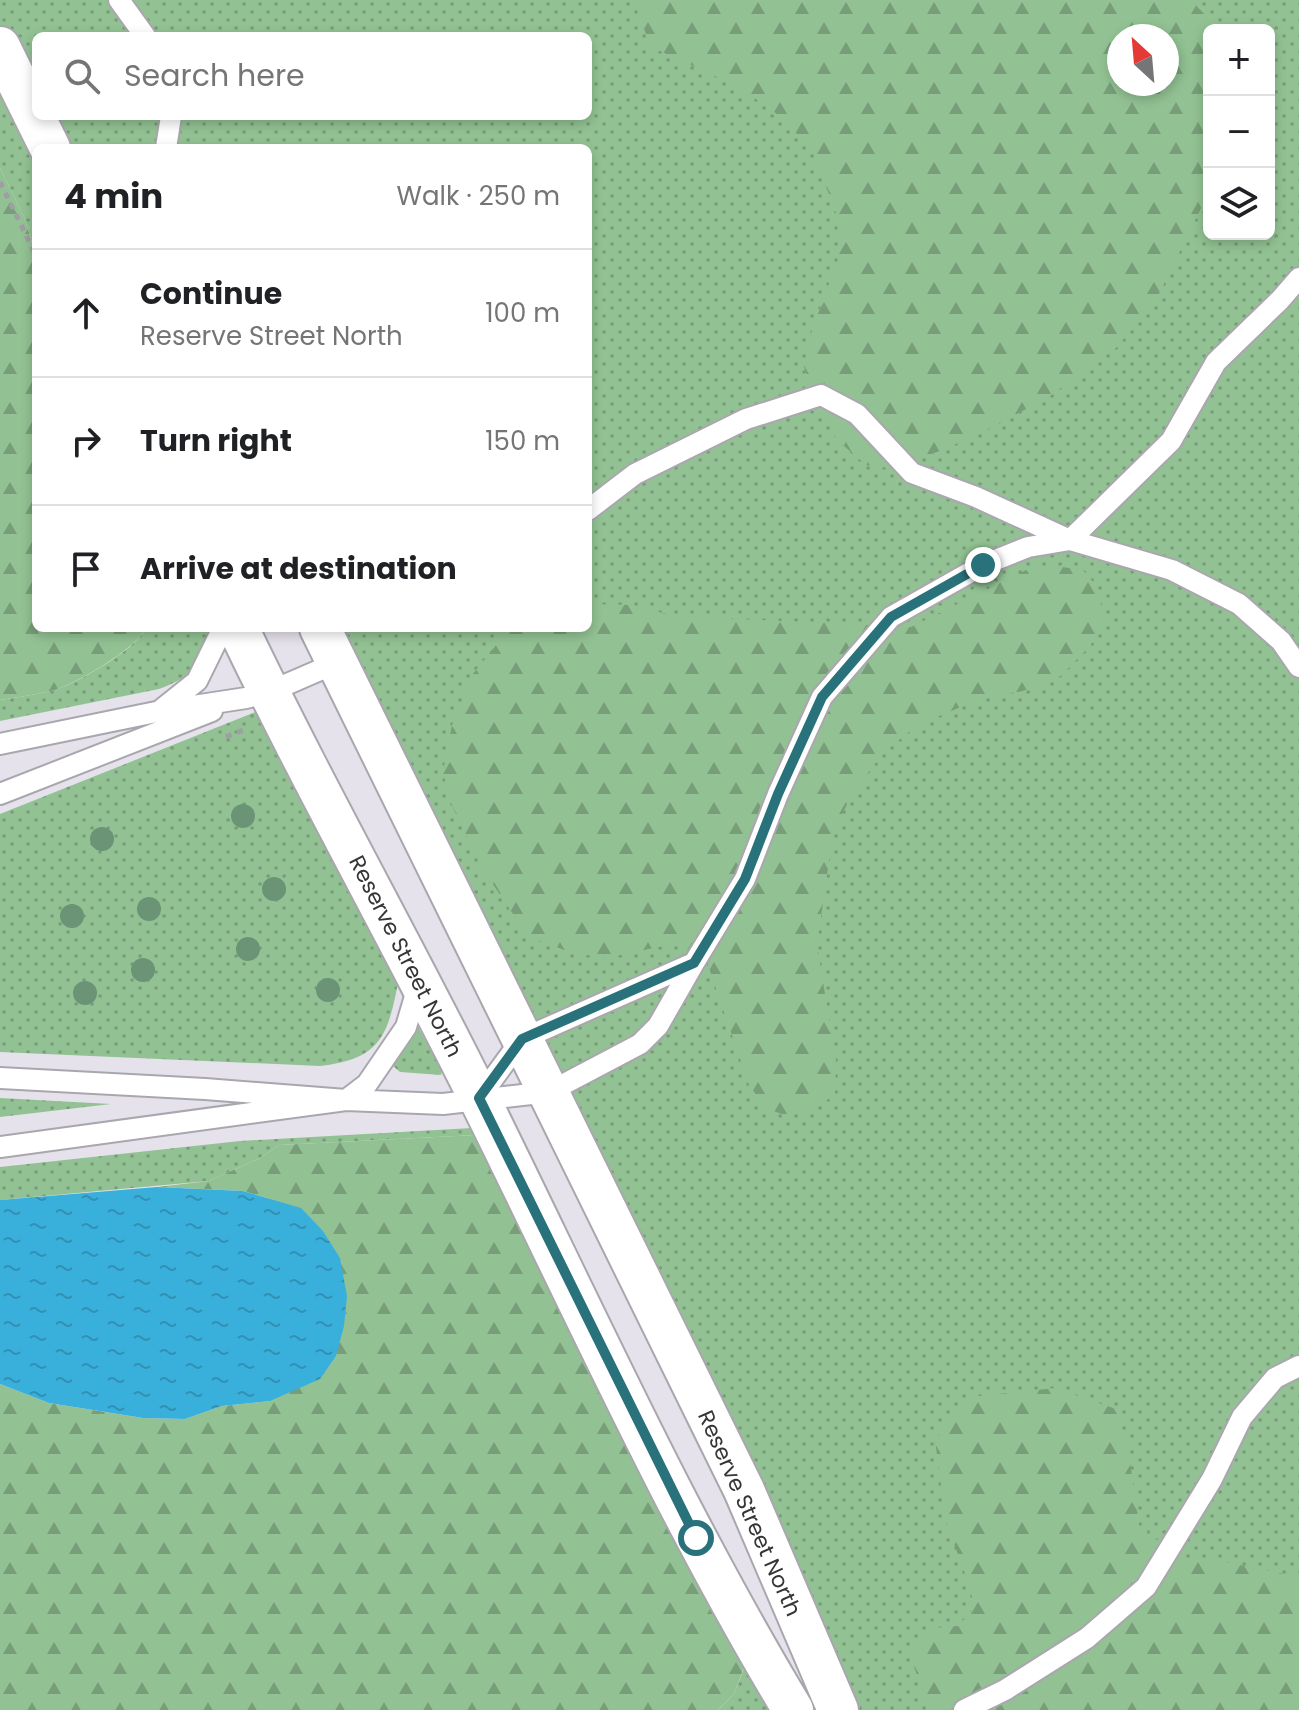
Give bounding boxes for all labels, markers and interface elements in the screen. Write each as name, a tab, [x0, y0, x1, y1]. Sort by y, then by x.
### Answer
north arrow	[1107, 24, 1179, 96]
map controls	[1203, 24, 1275, 240]
button: +	[1203, 24, 1275, 96]
search box	[32, 32, 592, 120]
icon: search	[60, 54, 104, 98]
text: Search here	[124, 54, 305, 97]
button: −	[1203, 96, 1275, 168]
button: layers	[1203, 168, 1275, 240]
text: 4 min	[64, 172, 163, 220]
text: Walk · 250 m	[397, 178, 560, 214]
text: Continue	[140, 272, 282, 315]
icon: ahead	[64, 291, 108, 335]
text: 100 m	[485, 295, 560, 331]
text: Reserve Street North	[140, 318, 403, 354]
icon: right	[64, 419, 108, 463]
text: Turn right	[140, 419, 292, 462]
text: 150 m	[485, 423, 560, 459]
icon: arrive	[64, 547, 108, 591]
text: Arrive at destination	[140, 547, 457, 590]
route end	[965, 547, 1001, 583]
street label: Reserve Street North	[341, 850, 470, 1062]
street label: Reserve Street North	[690, 1405, 809, 1621]
route start	[678, 1520, 714, 1556]

